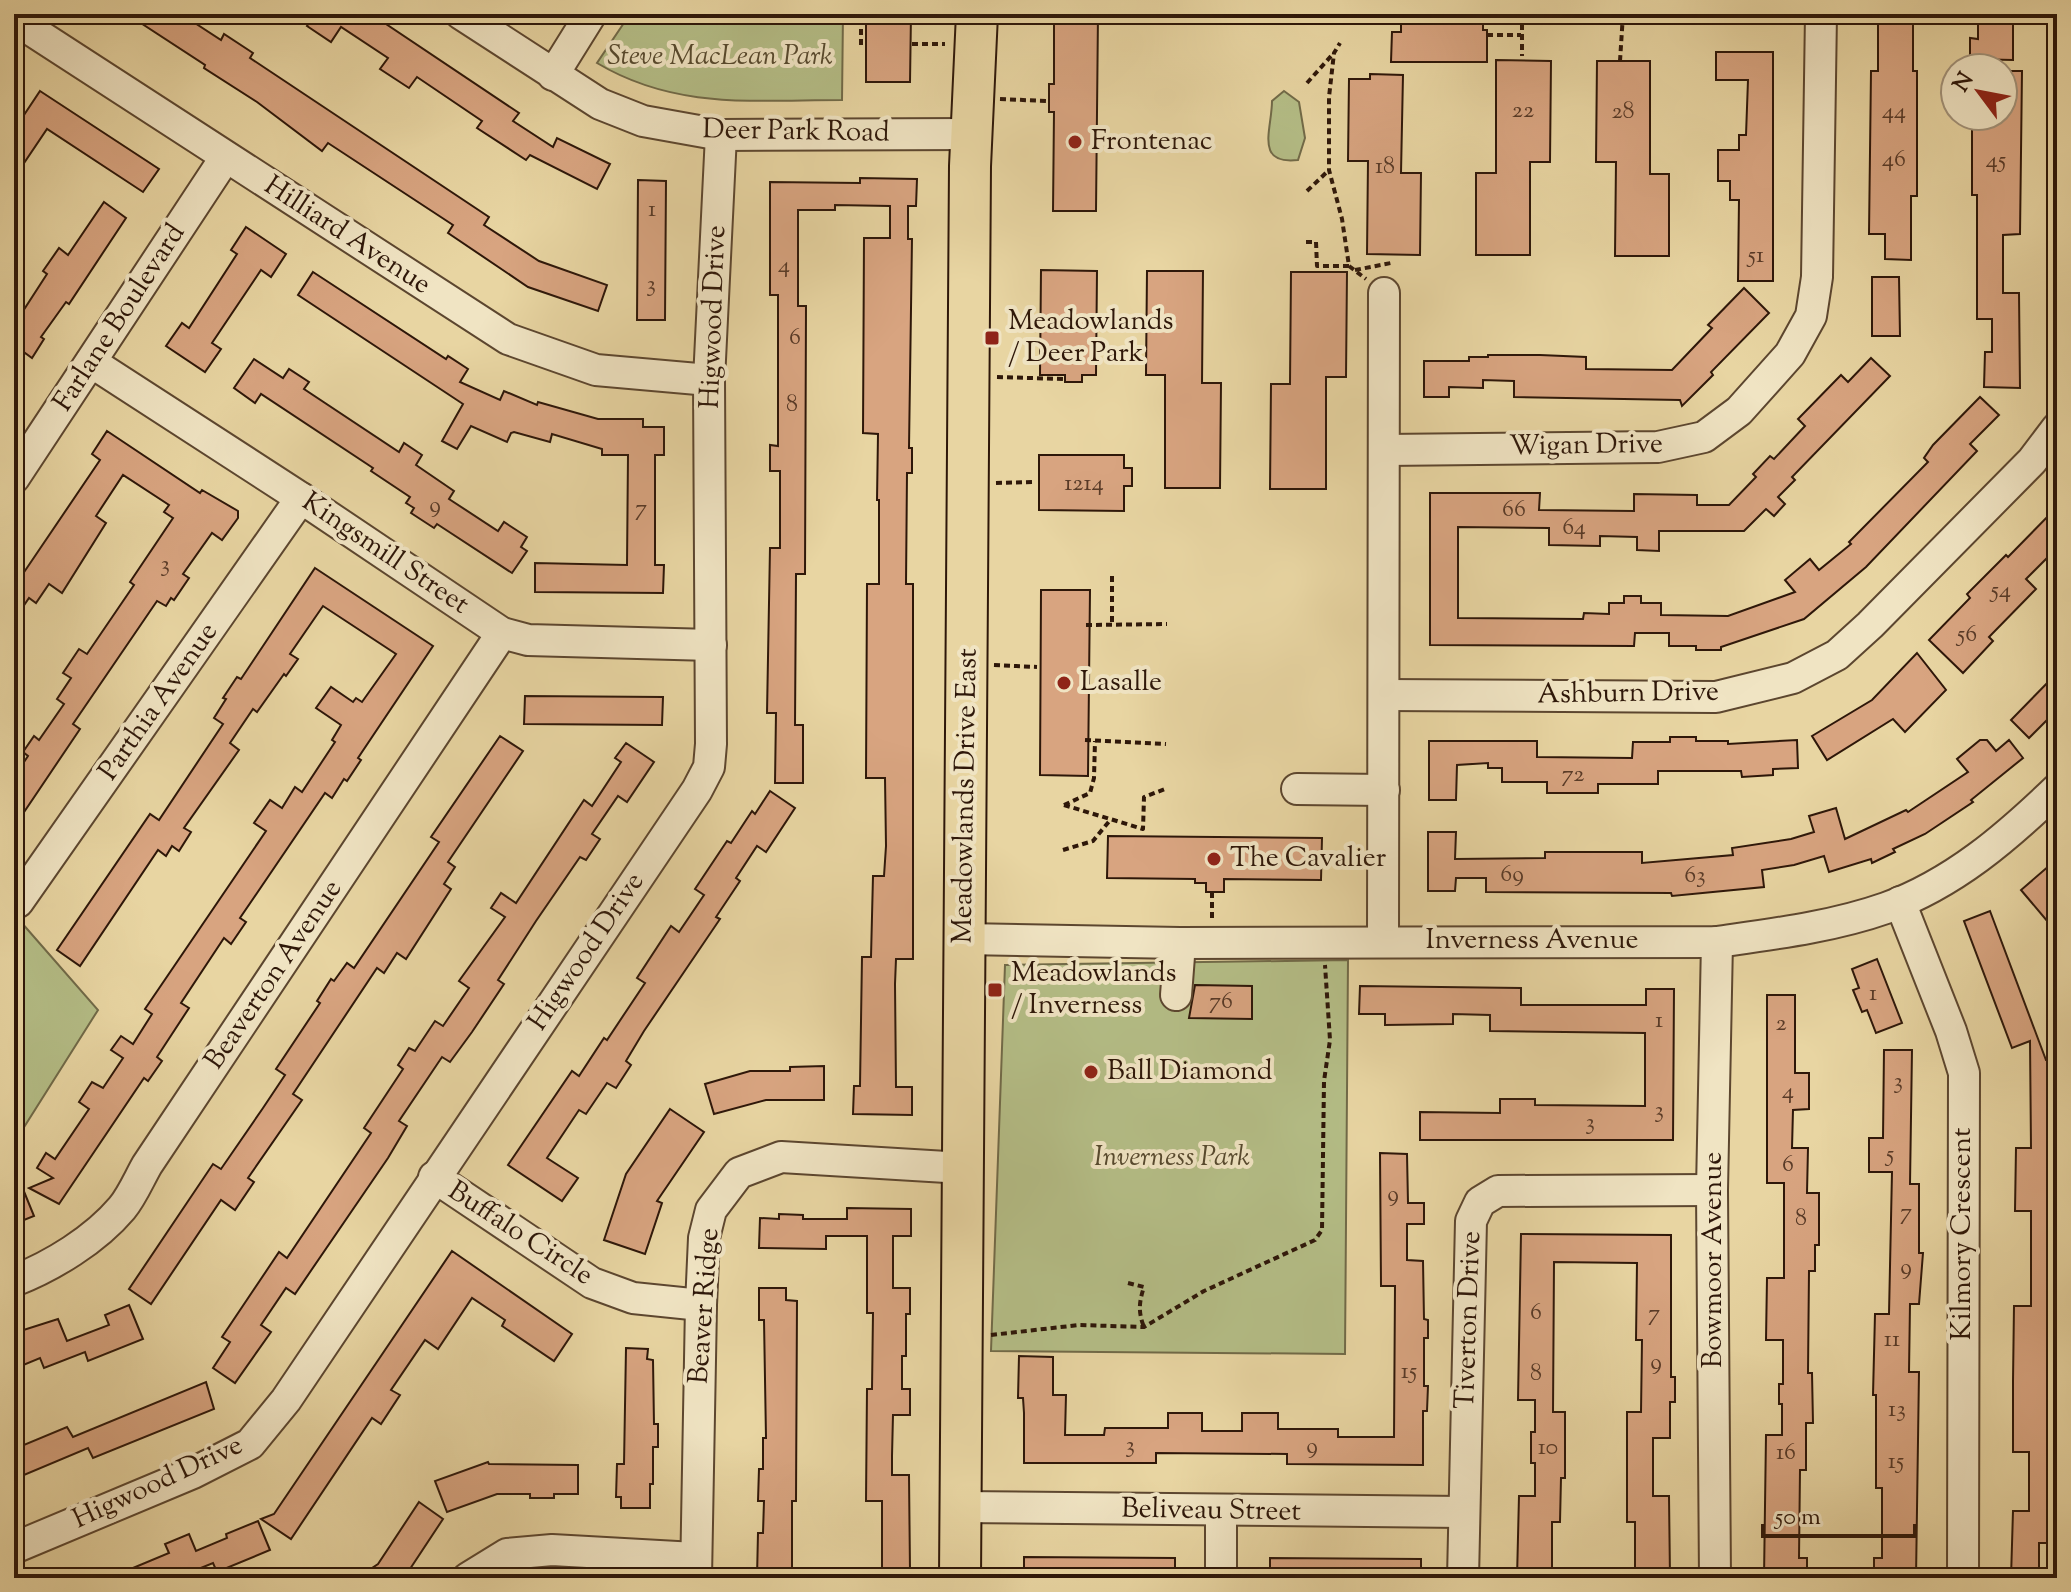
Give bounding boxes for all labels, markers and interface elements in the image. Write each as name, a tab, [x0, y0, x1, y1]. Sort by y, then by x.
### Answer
park label: Steve MacLean Park	[607, 37, 833, 77]
north arrow	[1939, 52, 2019, 132]
text: N	[1946, 67, 1983, 99]
house number: 22	[1512, 94, 1534, 128]
house number: 28	[1611, 95, 1635, 129]
house number: 44	[1882, 95, 1906, 129]
street label: Deer Park Road	[702, 110, 890, 154]
place label: Frontenac	[1091, 122, 1213, 162]
marker: Frontenac	[1066, 133, 1084, 151]
house number: 46	[1882, 143, 1906, 177]
house number: 45	[1986, 144, 2006, 178]
house number: 18	[1375, 150, 1395, 184]
street label: Hilliard Avenue	[256, 167, 438, 305]
house number: 1	[648, 193, 656, 227]
street label: Farlane Boulevard	[44, 216, 196, 420]
street label: Higwood Drive	[691, 225, 737, 409]
house number: 51	[1746, 239, 1764, 273]
house number: 4	[778, 249, 790, 283]
house number: 3	[646, 268, 656, 302]
place label: Meadowlands / Deer Park	[1008, 302, 1174, 374]
house number: 6	[789, 321, 801, 355]
marker: Meadowlands / Deer Park	[983, 329, 1001, 347]
house number: 8	[786, 388, 798, 422]
street label: Wigan Drive	[1509, 425, 1663, 467]
house number: 1214	[1064, 467, 1104, 501]
street label: Kingsmill Street	[293, 483, 477, 625]
house number: 9	[429, 489, 441, 523]
house number: 7	[635, 492, 647, 526]
house number: 66	[1502, 493, 1526, 527]
house number: 64	[1562, 511, 1586, 545]
house number: 3	[160, 548, 170, 582]
house number: 54	[1989, 574, 2011, 608]
street label: Parthia Avenue	[90, 615, 228, 789]
house number: 56	[1955, 618, 1977, 652]
street label: Meadowlands Drive East	[943, 648, 989, 944]
place label: Lasalle	[1080, 663, 1162, 703]
street label: Ashburn Drive	[1537, 672, 1719, 716]
marker: Lasalle	[1055, 674, 1073, 692]
house number: 72	[1561, 758, 1585, 792]
place label: The Cavalier	[1230, 839, 1387, 879]
marker: The Cavalier	[1205, 850, 1223, 868]
house number: 69	[1500, 858, 1524, 892]
house number: 63	[1684, 859, 1706, 893]
street label: Higwood Drive	[519, 865, 655, 1039]
street label: Beaverton Avenue	[195, 872, 353, 1078]
street label: Inverness Avenue	[1425, 921, 1639, 961]
place label: Meadowlands / Inverness	[1011, 954, 1177, 1026]
house number: 1	[1869, 977, 1877, 1011]
marker: Meadowlands / Inverness	[986, 981, 1004, 999]
house number: 76	[1209, 985, 1233, 1019]
house number: 1	[1655, 1004, 1663, 1038]
house number: 2	[1775, 1007, 1787, 1041]
place label: Ball Diamond	[1107, 1052, 1273, 1092]
marker: Ball Diamond	[1082, 1063, 1100, 1081]
house number: 3	[1893, 1065, 1903, 1099]
house number: 4	[1782, 1075, 1794, 1109]
house number: 3	[1654, 1094, 1664, 1128]
house number: 3	[1585, 1106, 1595, 1140]
street label: Kilmory Crescent	[1943, 1127, 1983, 1340]
park label: Inverness Park	[1094, 1138, 1250, 1178]
house number: 5	[1884, 1138, 1894, 1172]
house number: 6	[1782, 1148, 1794, 1182]
street label: Bowmoor Avenue	[1694, 1152, 1734, 1368]
street label: Buffalo Circle	[439, 1172, 601, 1296]
house number: 9	[1387, 1178, 1399, 1212]
house number: 7	[1900, 1196, 1912, 1230]
house number: 8	[1795, 1202, 1807, 1236]
street label: Beaver Ridge	[680, 1227, 730, 1385]
street label: Tiverton Drive	[1446, 1230, 1492, 1410]
house number: 9	[1900, 1251, 1912, 1285]
house number: 6	[1530, 1296, 1542, 1330]
house number: 7	[1648, 1297, 1660, 1331]
house number: 11	[1884, 1323, 1900, 1357]
house number: 9	[1650, 1346, 1662, 1380]
house number: 15	[1401, 1355, 1417, 1389]
house number: 8	[1530, 1357, 1542, 1391]
house number: 13	[1888, 1393, 1906, 1427]
street label: Higwood Drive	[66, 1426, 250, 1540]
house number: 3	[1125, 1429, 1135, 1463]
house number: 9	[1306, 1430, 1318, 1464]
house number: 10	[1538, 1431, 1558, 1465]
house number: 16	[1776, 1436, 1796, 1470]
house number: 15	[1888, 1445, 1904, 1479]
scale bar	[1763, 1488, 1915, 1538]
street label: Beliveau Street	[1121, 1489, 1302, 1533]
text: 50 m	[1773, 1501, 1821, 1535]

